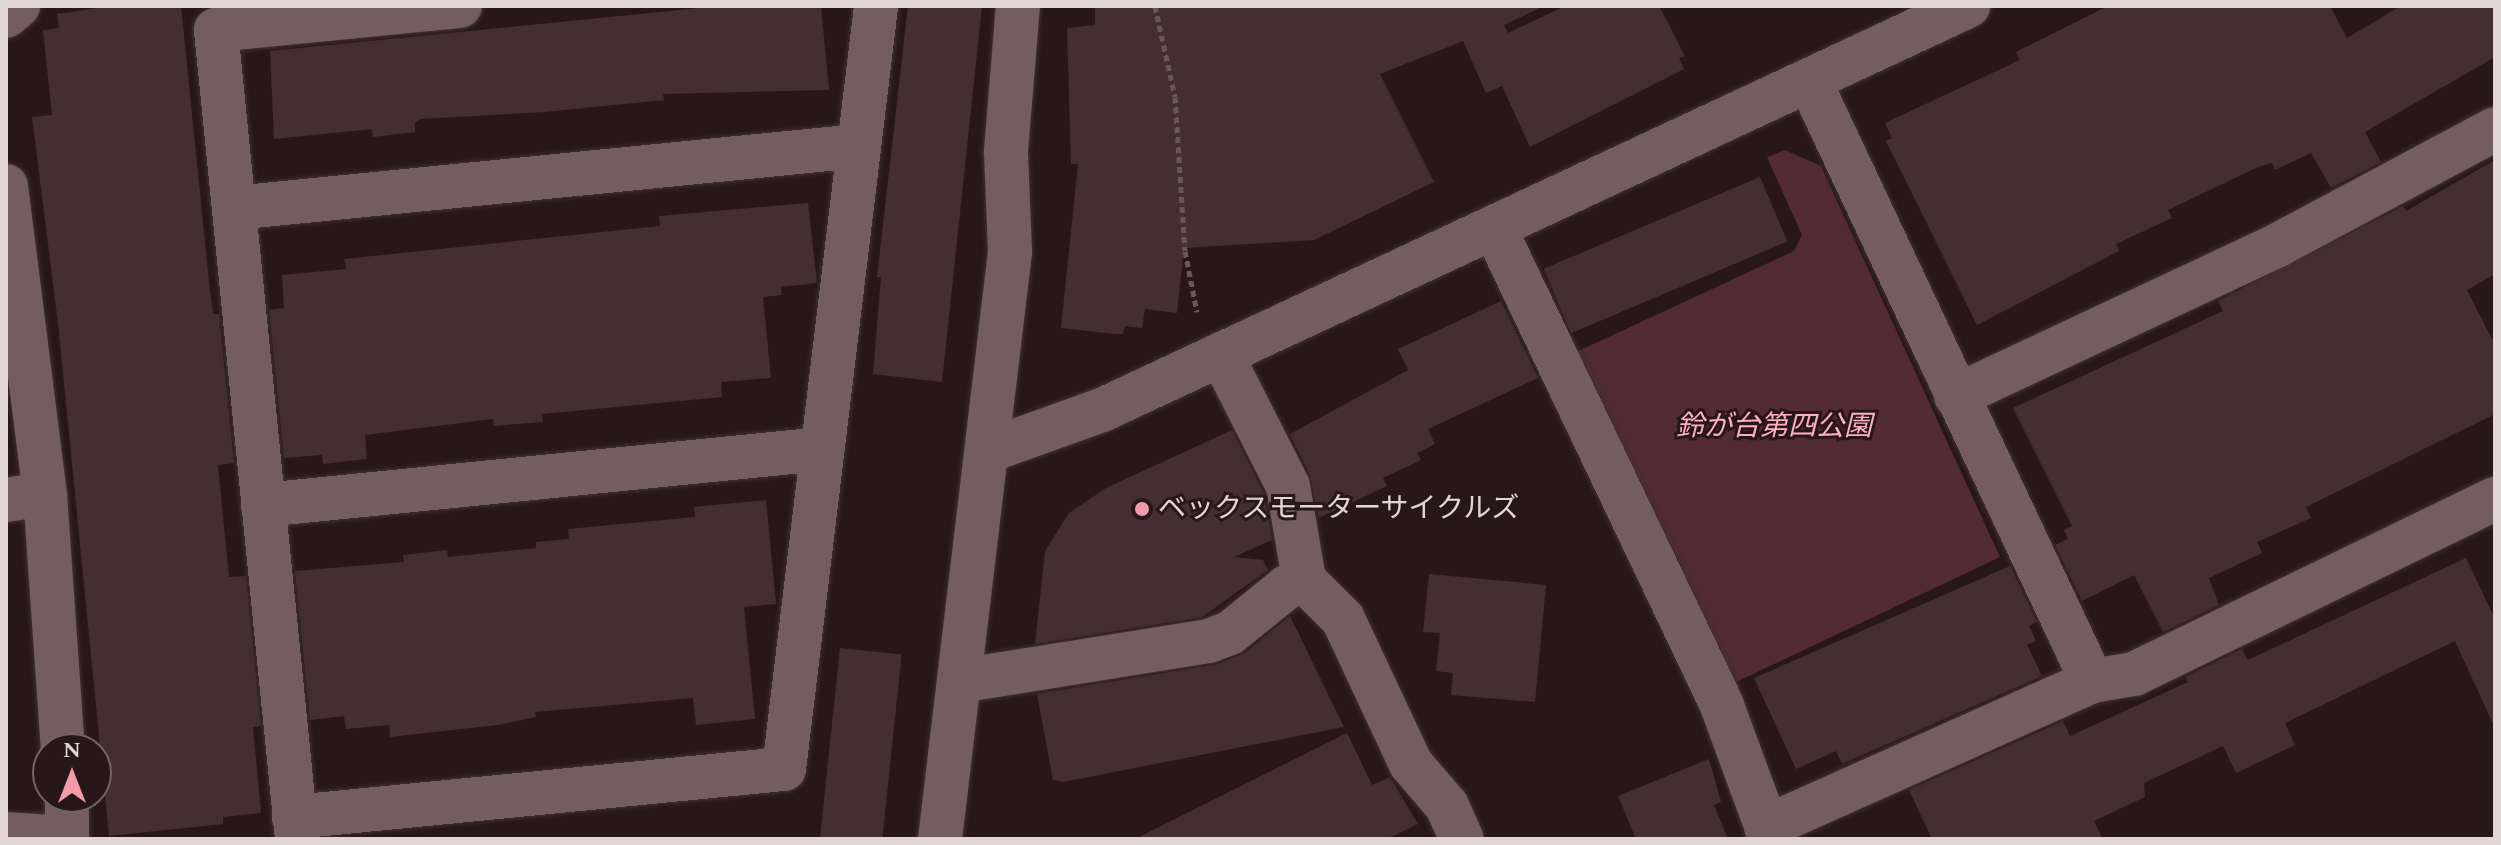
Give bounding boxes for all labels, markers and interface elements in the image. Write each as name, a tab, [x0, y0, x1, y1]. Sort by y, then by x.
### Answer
park label: 鈴が台第四公園	[1676, 410, 1872, 444]
place label: ベックスモーターサイクルズ	[1158, 492, 1522, 526]
marker: ベックスモーターサイクルズ	[1133, 500, 1151, 518]
north arrow	[32, 733, 112, 813]
text: N	[63, 734, 81, 767]

